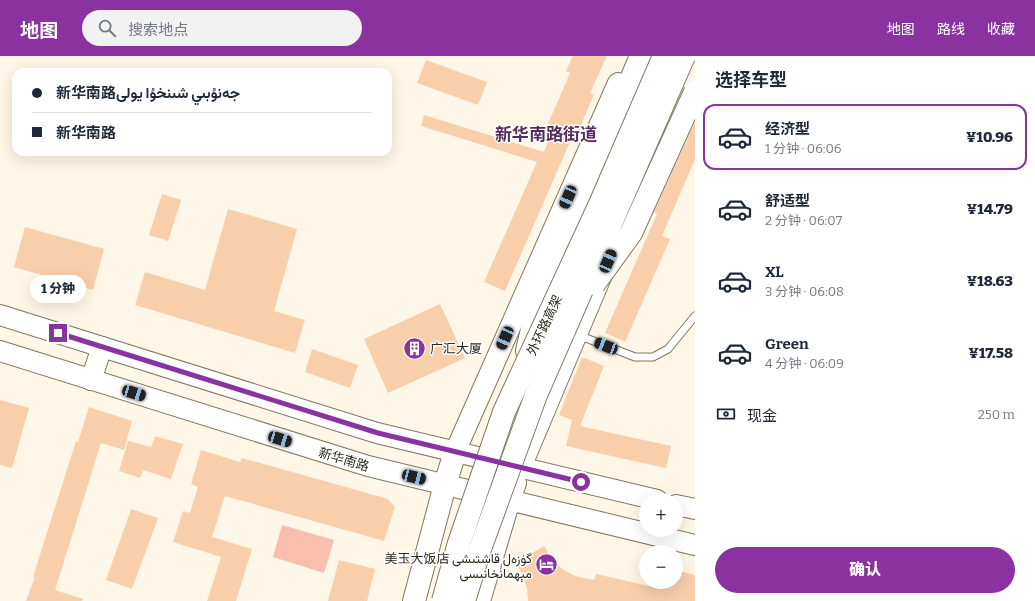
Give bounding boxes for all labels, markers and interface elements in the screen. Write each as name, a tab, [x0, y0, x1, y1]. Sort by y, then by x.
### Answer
search box	[82, 10, 362, 46]
icon: search	[96, 17, 118, 39]
text: 地图	[20, 19, 58, 42]
text: 搜索地点	[128, 21, 188, 39]
text: 地图	[887, 21, 915, 38]
text: 路线	[937, 21, 965, 38]
text: 收藏	[987, 21, 1015, 38]
text: 选择车型	[715, 69, 787, 91]
text: 新华南路جەنۇبىي شىنخۇا يولى	[56, 84, 240, 102]
icon: car	[717, 119, 753, 155]
text: 经济型	[765, 120, 810, 138]
text: 新华南路	[56, 124, 116, 142]
district label: 新华南路街道	[495, 124, 597, 145]
text: ¥10.96	[966, 128, 1013, 146]
text: 1 分钟 · 06:06	[765, 141, 842, 156]
car	[558, 184, 578, 210]
icon: car	[717, 191, 753, 227]
text: 舒适型	[765, 192, 810, 210]
text: ¥14.79	[967, 200, 1013, 218]
text: 2 分钟 · 06:07	[765, 213, 842, 228]
car	[598, 248, 618, 274]
icon: car	[717, 263, 753, 299]
text: XL	[765, 263, 784, 281]
text: ¥18.63	[967, 272, 1013, 290]
callout: 1 分钟	[30, 275, 86, 303]
text: 1 分钟	[41, 281, 75, 296]
text: 3 分钟 · 06:08	[765, 284, 844, 299]
street label: 外环路高架	[524, 293, 565, 358]
route end	[49, 324, 67, 342]
car	[495, 325, 515, 351]
building icon: 广汇大厦	[401, 335, 427, 361]
icon: car	[717, 335, 753, 371]
text: Green	[765, 335, 809, 353]
car	[593, 336, 619, 356]
place label: 广汇大厦	[430, 341, 482, 356]
text: ¥17.58	[968, 344, 1013, 362]
text: 4 分钟 · 06:09	[765, 356, 844, 371]
car	[121, 384, 147, 402]
icon: cash	[715, 403, 737, 425]
text: 现金	[747, 407, 777, 425]
text: 250 m	[978, 407, 1015, 422]
car	[267, 430, 293, 448]
street label: 新华南路	[317, 445, 371, 474]
car	[401, 468, 427, 486]
route start	[572, 473, 590, 491]
map controls	[639, 493, 683, 589]
button: +	[639, 493, 683, 537]
button: −	[639, 545, 683, 589]
button: 确认	[715, 547, 1015, 593]
place label: 美玉大饭店 گۈزەل قاشتىشى مېھمانخانىسى	[384, 551, 532, 583]
hotel icon: 美玉大饭店 گۈزەل قاشتىشى مېھمانخانىسى	[534, 552, 560, 578]

